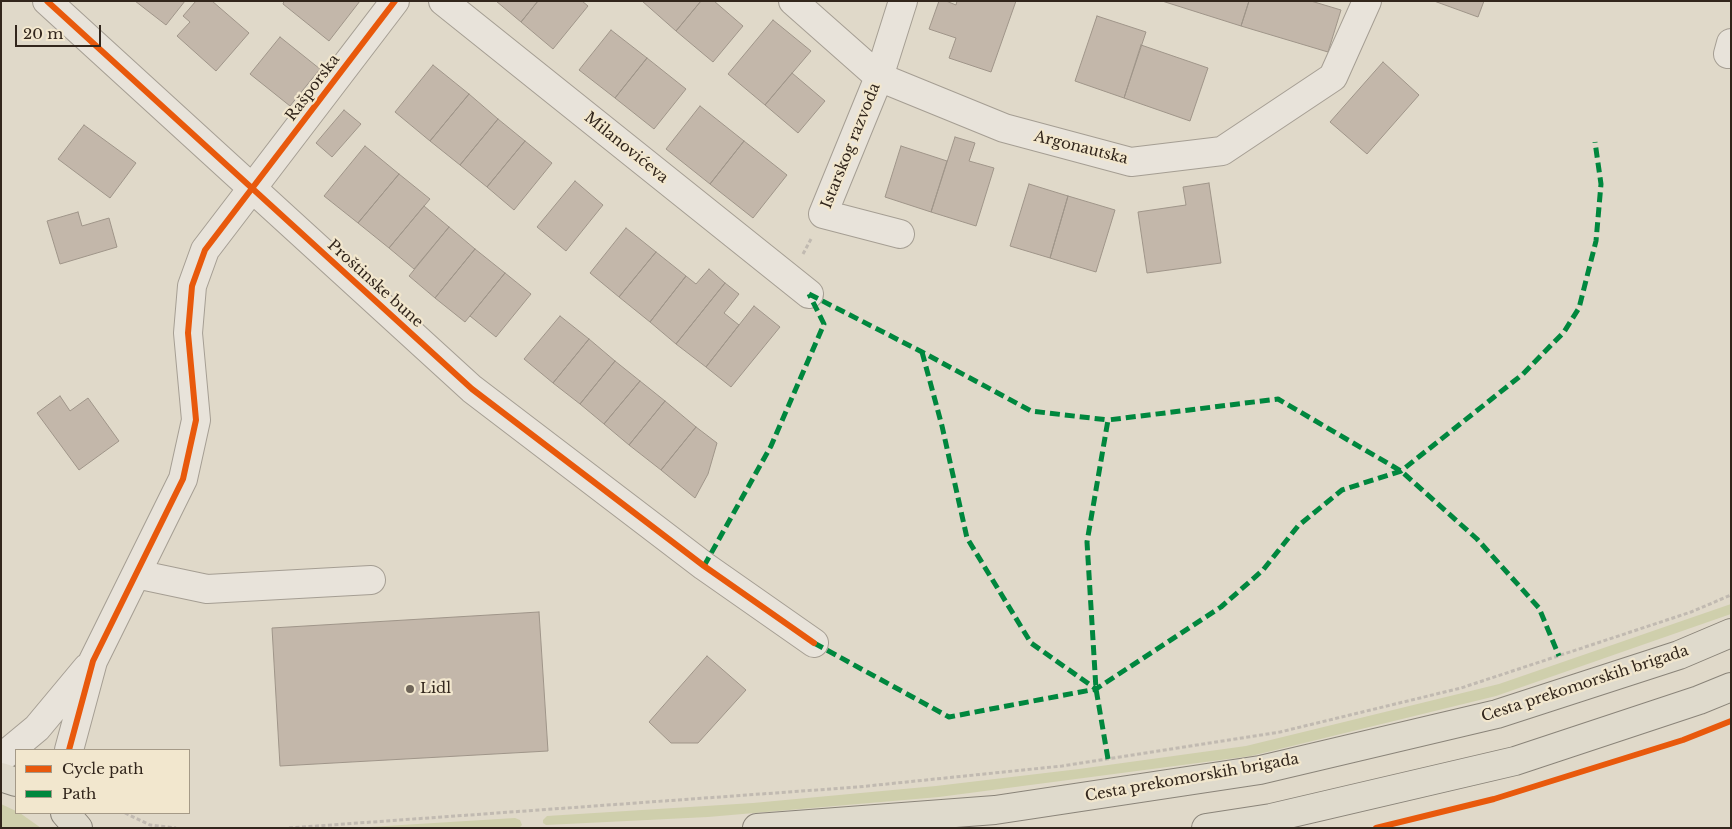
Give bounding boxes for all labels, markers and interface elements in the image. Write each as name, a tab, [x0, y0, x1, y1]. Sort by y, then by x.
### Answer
scale bar	[18, 15, 104, 47]
text: 20 m	[23, 24, 63, 43]
street label: Rašporska	[282, 51, 344, 125]
street label: Istarskog razvoda	[818, 81, 884, 211]
street label: Milanovićeva	[581, 109, 671, 187]
street label: Argonautska	[1032, 128, 1130, 168]
street label: Proštinske bune	[324, 236, 426, 332]
street label: Cesta prekomorskih brigada	[1479, 642, 1691, 726]
place label: Lidl	[420, 680, 451, 698]
marker: Lidl	[404, 683, 416, 695]
legend	[15, 749, 190, 814]
street label: Cesta prekomorskih brigada	[1084, 750, 1300, 806]
text: Cycle path	[62, 759, 144, 778]
text: Path	[62, 784, 96, 803]

